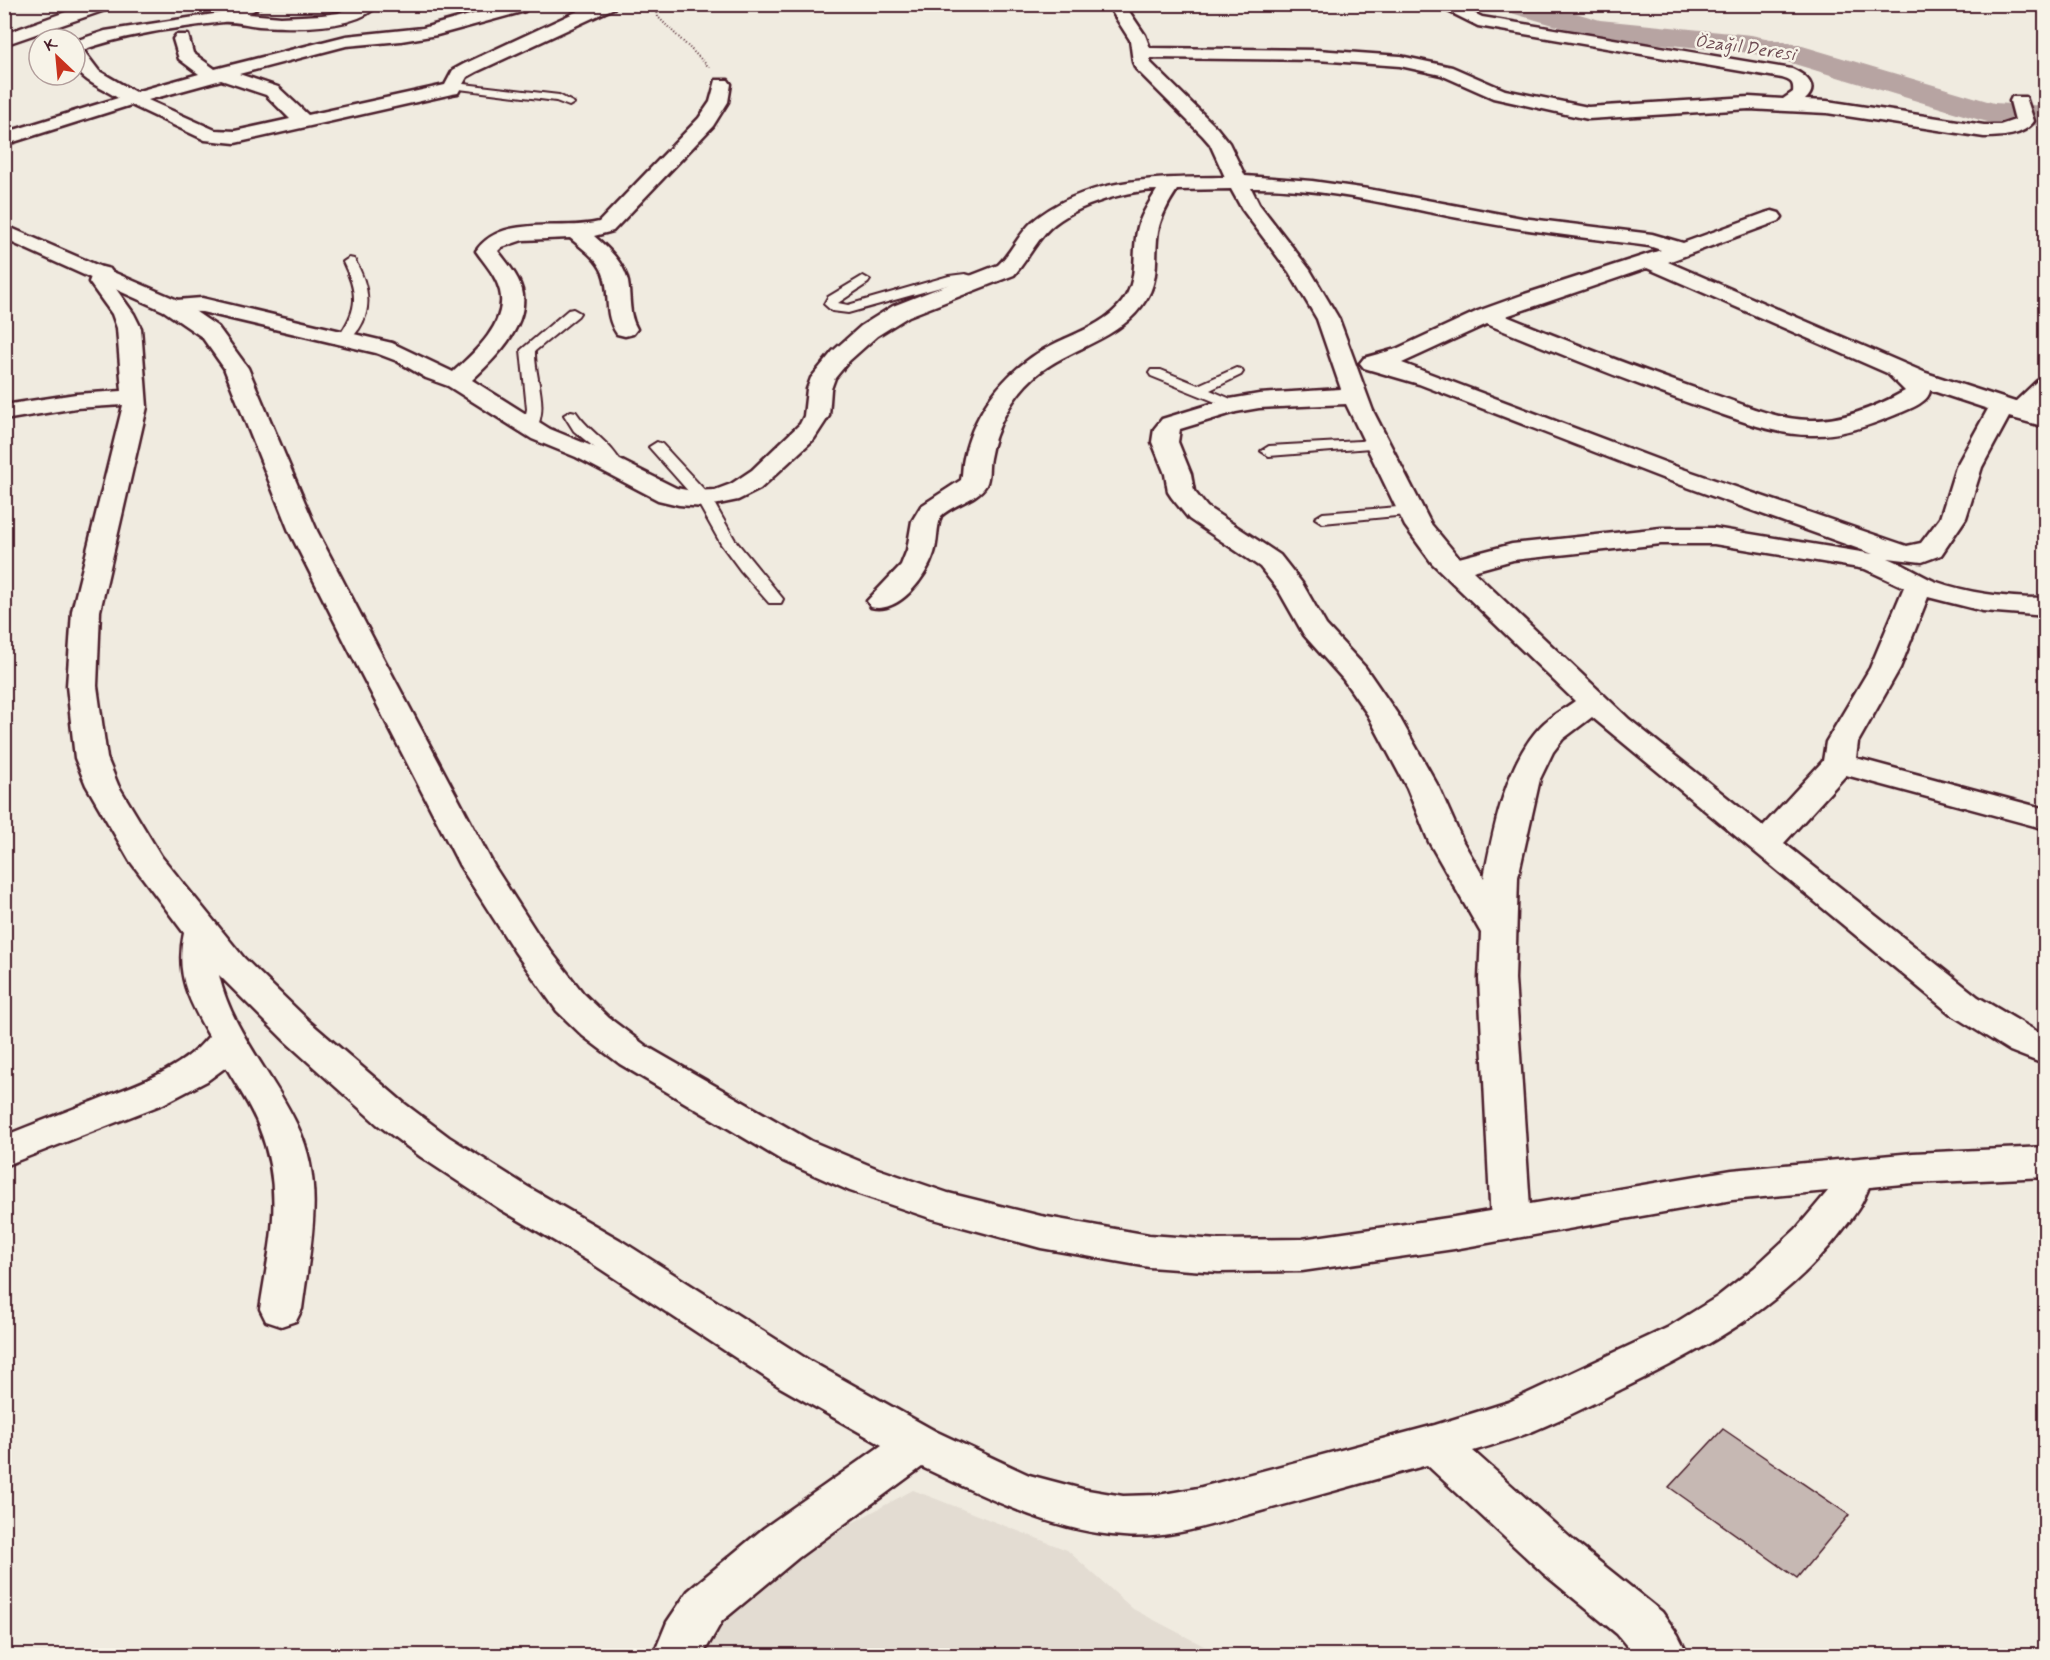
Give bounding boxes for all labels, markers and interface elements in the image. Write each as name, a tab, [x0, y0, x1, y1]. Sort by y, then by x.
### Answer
north arrow	[27, 27, 87, 87]
water label: Özağıl Deresi	[1693, 29, 1799, 67]
text: K	[41, 33, 61, 57]

